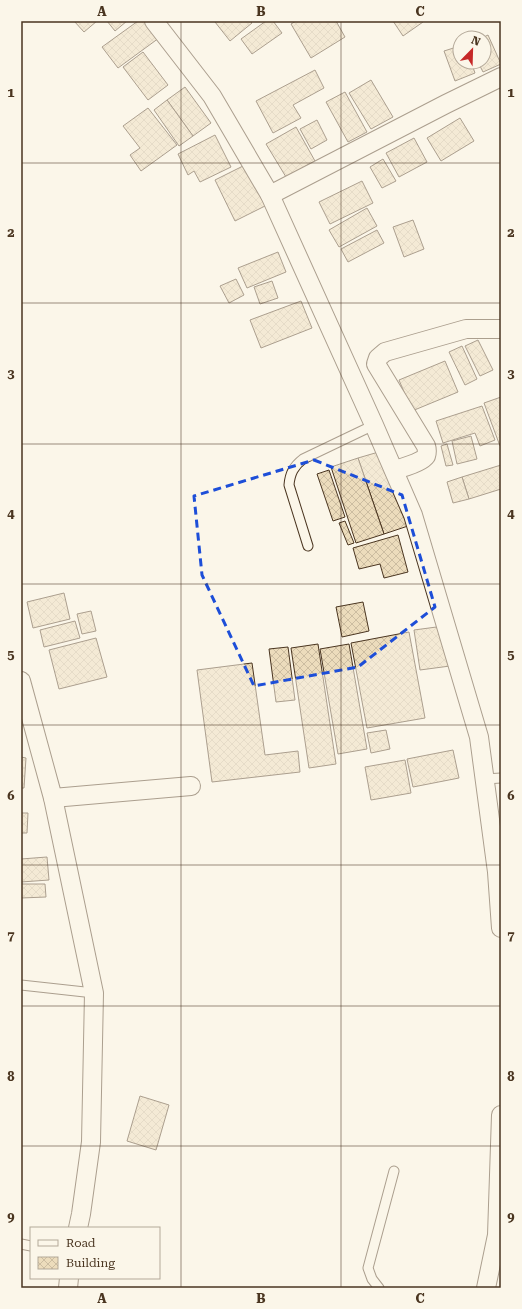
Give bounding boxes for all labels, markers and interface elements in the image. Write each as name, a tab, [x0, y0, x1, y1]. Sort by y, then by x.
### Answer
text: A	[97, 4, 107, 19]
text: B	[256, 4, 266, 19]
text: C	[415, 4, 425, 19]
north arrow	[452, 30, 492, 70]
text: N	[469, 34, 483, 49]
text: 1	[7, 85, 15, 100]
text: 1	[507, 85, 515, 100]
text: 2	[7, 225, 15, 240]
text: 2	[507, 225, 515, 240]
text: 3	[7, 366, 15, 381]
text: 3	[507, 366, 515, 381]
text: 4	[7, 506, 15, 521]
text: 4	[507, 506, 515, 521]
text: 5	[7, 647, 15, 662]
text: 5	[507, 647, 515, 662]
text: 6	[7, 788, 15, 803]
text: 6	[507, 788, 515, 803]
text: 7	[7, 928, 15, 943]
text: 7	[507, 928, 515, 943]
text: 8	[7, 1069, 15, 1084]
text: 8	[507, 1069, 515, 1084]
text: 9	[7, 1209, 15, 1224]
text: 9	[507, 1209, 515, 1224]
legend	[30, 1227, 160, 1279]
text: Road	[66, 1236, 96, 1250]
text: Building	[66, 1256, 115, 1270]
text: A	[97, 1291, 107, 1306]
text: B	[256, 1291, 266, 1306]
text: C	[415, 1291, 425, 1306]

